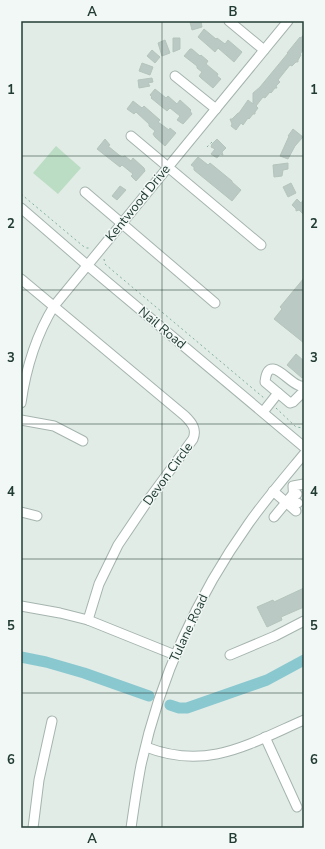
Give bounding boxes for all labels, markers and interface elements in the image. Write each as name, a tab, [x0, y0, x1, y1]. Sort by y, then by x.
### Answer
text: A	[87, 3, 97, 21]
text: B	[229, 3, 238, 21]
text: 1	[7, 81, 15, 99]
text: 1	[310, 81, 318, 99]
street label: Kentwood Drive	[101, 161, 175, 245]
text: 2	[7, 215, 15, 233]
text: 2	[310, 215, 318, 233]
street label: Nail Road	[134, 303, 190, 353]
text: 3	[7, 349, 15, 367]
text: 3	[310, 349, 318, 367]
street label: Devon Circle	[139, 439, 197, 509]
text: 4	[7, 483, 15, 501]
text: 4	[310, 483, 318, 501]
street label: Tulane Road	[165, 591, 213, 665]
text: 5	[7, 617, 15, 635]
text: 5	[310, 617, 318, 635]
text: 6	[7, 751, 15, 769]
text: 6	[310, 751, 318, 769]
text: A	[87, 830, 97, 848]
text: B	[229, 830, 238, 848]

